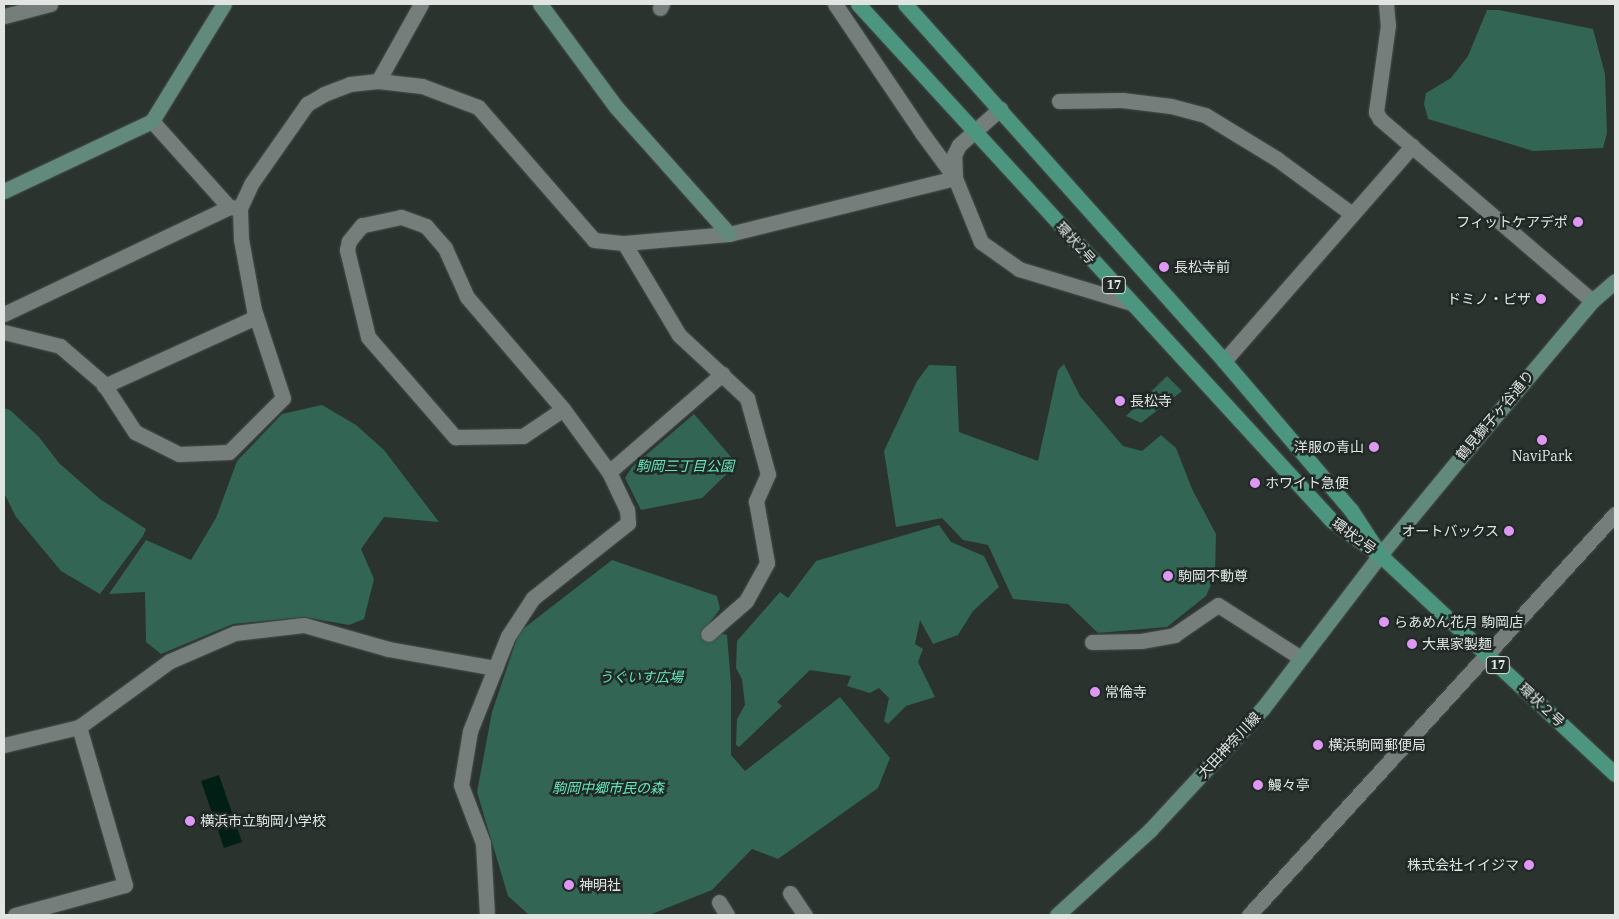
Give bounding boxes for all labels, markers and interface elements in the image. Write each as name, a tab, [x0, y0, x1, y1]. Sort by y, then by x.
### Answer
place label: フィットケアデポ	[1456, 214, 1568, 230]
marker: フィットケアデポ	[1572, 216, 1584, 228]
street label: 環状2号	[1053, 219, 1099, 267]
place label: 長松寺前	[1174, 259, 1230, 275]
marker: 長松寺前	[1158, 261, 1170, 273]
road number: 17	[1102, 276, 1126, 294]
place label: ドミノ・ピザ	[1447, 291, 1531, 307]
marker: ドミノ・ピザ	[1535, 293, 1547, 305]
street label: 鶴見獅子ヶ谷通り	[1453, 367, 1537, 463]
place label: 長松寺	[1130, 393, 1172, 409]
marker: 長松寺	[1114, 395, 1126, 407]
marker: NaviPark	[1536, 434, 1548, 446]
place label: 洋服の青山	[1294, 439, 1364, 455]
marker: 洋服の青山	[1368, 441, 1380, 453]
place label: NaviPark	[1512, 448, 1572, 464]
park label: 駒岡三丁目公園	[636, 458, 734, 474]
place label: ホワイト急便	[1265, 475, 1349, 491]
marker: ホワイト急便	[1249, 477, 1261, 489]
street label: 環状2号	[1329, 514, 1379, 558]
place label: オートバックス	[1401, 523, 1499, 539]
marker: オートバックス	[1503, 525, 1515, 537]
place label: 駒岡不動尊	[1178, 568, 1248, 584]
marker: 駒岡不動尊	[1162, 570, 1174, 582]
place label: らあめん花月 駒岡店	[1394, 614, 1523, 630]
marker: らあめん花月 駒岡店	[1378, 616, 1390, 628]
place label: 大黒家製麺	[1422, 636, 1492, 652]
marker: 大黒家製麺	[1406, 638, 1418, 650]
road number: 17	[1486, 656, 1510, 674]
park label: うぐいす広場	[599, 669, 683, 685]
street label: 環状２号	[1516, 680, 1568, 730]
place label: 常倫寺	[1105, 684, 1147, 700]
marker: 常倫寺	[1089, 686, 1101, 698]
street label: 大田神奈川線	[1194, 709, 1264, 781]
place label: 横浜駒岡郵便局	[1328, 737, 1426, 753]
marker: 横浜駒岡郵便局	[1312, 739, 1324, 751]
place label: 鰻々亭	[1268, 777, 1310, 793]
marker: 鰻々亭	[1252, 779, 1264, 791]
park label: 駒岡中郷市民の森	[552, 780, 664, 796]
place label: 横浜市立駒岡小学校	[200, 813, 326, 829]
marker: 横浜市立駒岡小学校	[184, 815, 196, 827]
place label: 株式会社イイジマ	[1407, 857, 1519, 873]
marker: 株式会社イイジマ	[1523, 859, 1535, 871]
place label: 神明社	[579, 877, 621, 893]
marker: 神明社	[563, 879, 575, 891]

